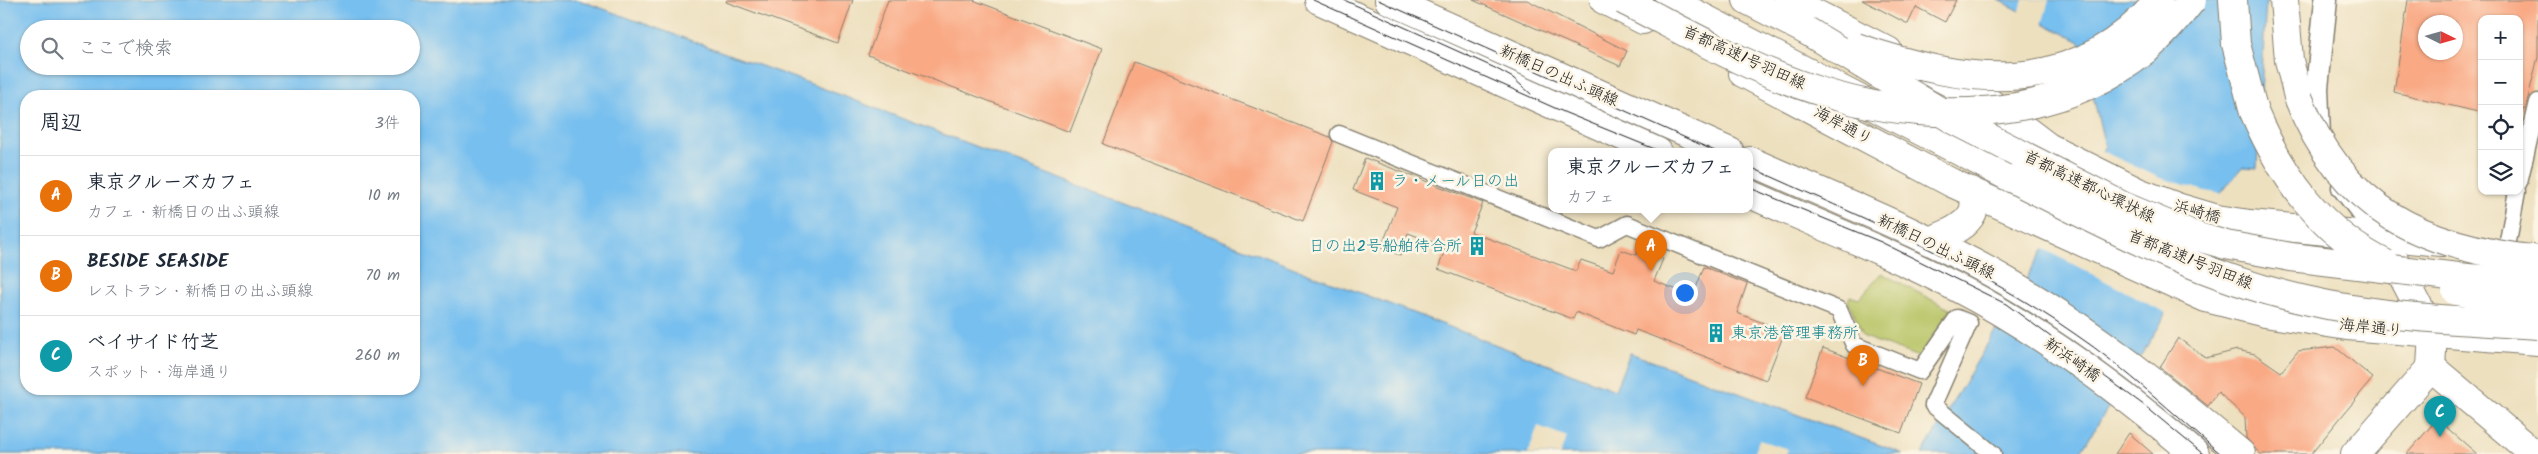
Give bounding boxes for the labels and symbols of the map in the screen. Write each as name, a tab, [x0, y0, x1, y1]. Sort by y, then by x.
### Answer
north arrow	[2418, 15, 2463, 60]
street label: 首都高速1号羽田線	[1678, 20, 1810, 96]
street label: 新橋日の出ふ頭線	[1495, 39, 1623, 113]
street label: 海岸通り	[1809, 100, 1877, 152]
street label: 首都高速都心環状線	[2019, 144, 2159, 230]
place label: ラ・メール日の出	[1392, 169, 1519, 194]
building icon: ラ・メール日の出	[1366, 170, 1388, 192]
street label: 浜崎橋	[2170, 193, 2224, 231]
street label: 新橋日の出ふ頭線	[1873, 208, 1999, 286]
street label: 首都高速1号羽田線	[2124, 223, 2256, 297]
pin: A	[1635, 230, 1667, 271]
place label: 日の出2号船舶待合所	[1309, 234, 1462, 259]
building icon: 日の出2号船舶待合所	[1466, 235, 1488, 257]
your location	[1672, 280, 1698, 306]
street label: 海岸通り	[2338, 312, 2404, 344]
place label: 東京港管理事務所	[1731, 321, 1859, 346]
building icon: 東京港管理事務所	[1705, 322, 1727, 344]
street label: 新浜崎橋	[2039, 331, 2105, 389]
pin: B	[1847, 345, 1879, 386]
pin: C	[2424, 396, 2456, 437]

